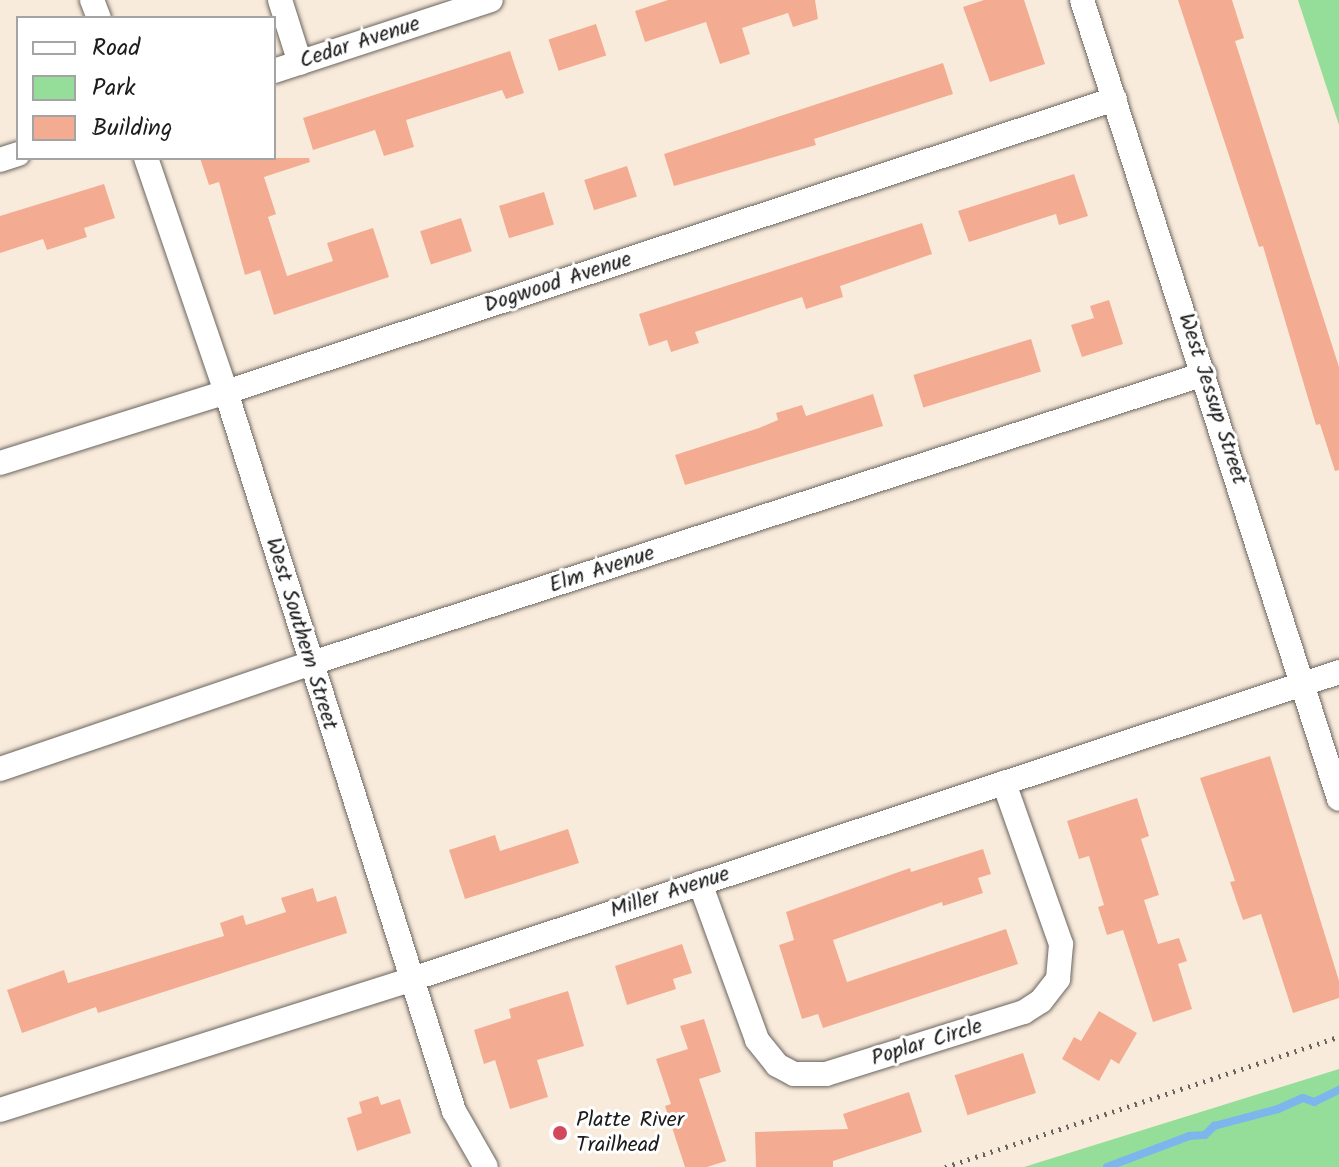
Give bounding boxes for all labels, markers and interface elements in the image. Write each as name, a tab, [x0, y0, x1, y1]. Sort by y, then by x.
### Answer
street label: Cedar Avenue	[296, 11, 424, 75]
legend	[16, 16, 276, 160]
text: Road	[92, 29, 140, 68]
text: Park	[92, 69, 136, 108]
text: Building	[92, 109, 172, 148]
street label: Dogwood Avenue	[481, 247, 635, 319]
street label: West Jessup Street	[1172, 310, 1252, 488]
street label: West Southern Street	[259, 535, 343, 733]
street label: Elm Avenue	[546, 541, 658, 599]
street label: Miller Avenue	[607, 861, 733, 925]
street label: Poplar Circle	[868, 1014, 986, 1072]
place label: Platte River Trailhead	[576, 1107, 684, 1158]
marker: Platte River Trailhead	[551, 1124, 569, 1142]

